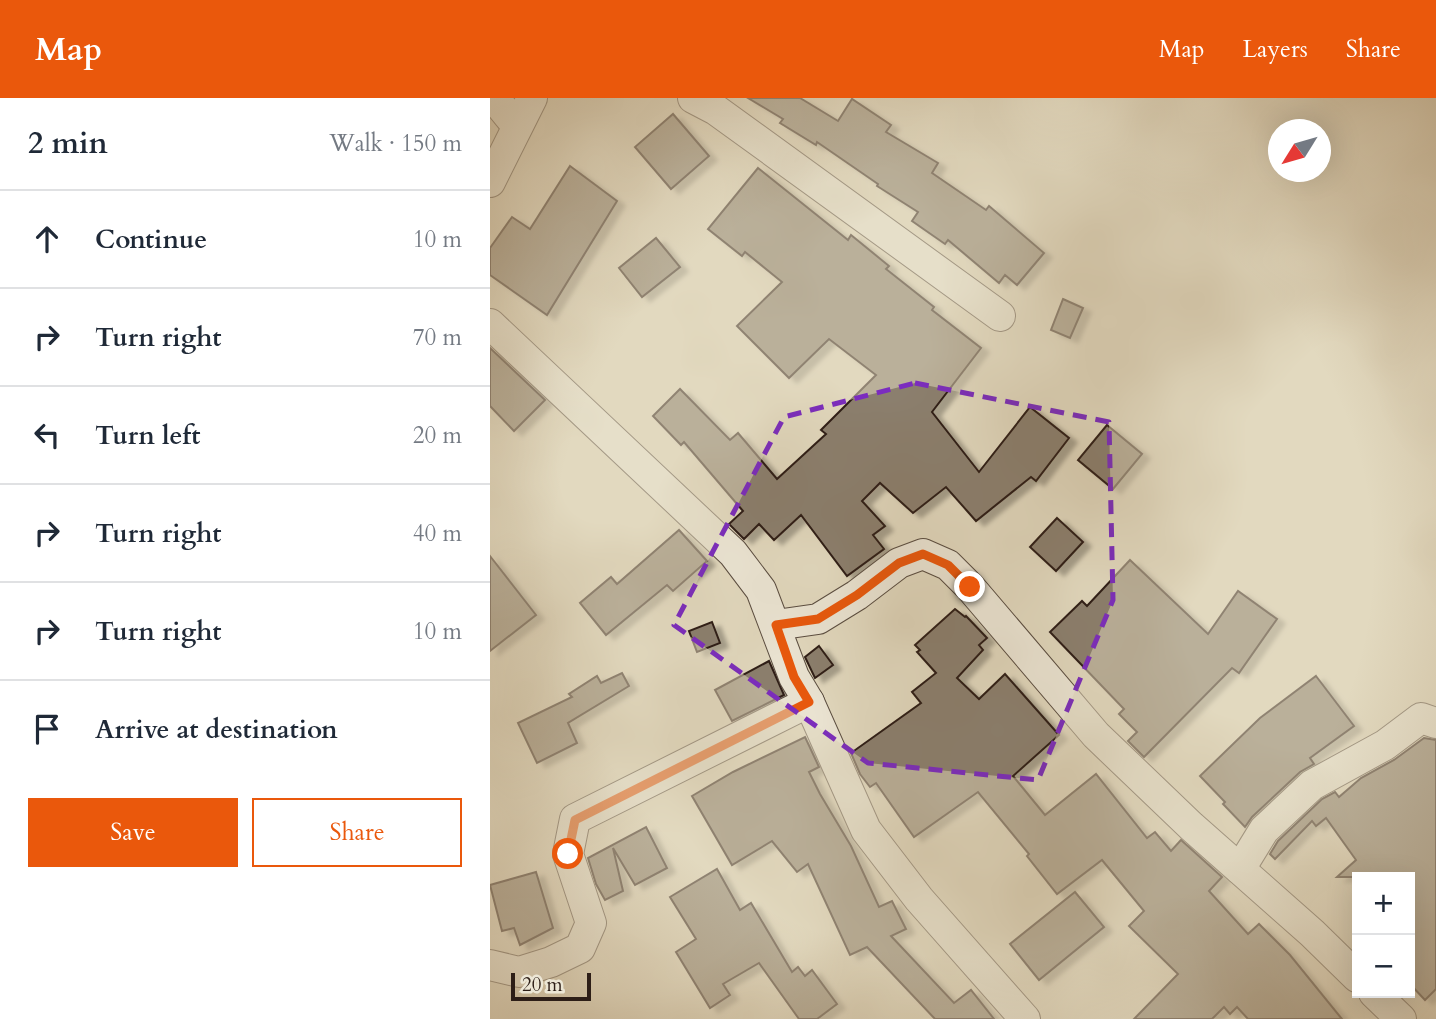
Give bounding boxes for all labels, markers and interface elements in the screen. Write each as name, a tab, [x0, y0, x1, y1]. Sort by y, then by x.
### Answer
text: Map	[35, 27, 102, 72]
text: Map	[1159, 33, 1205, 66]
text: Layers	[1243, 33, 1308, 66]
text: Share	[1346, 33, 1401, 66]
north arrow	[1268, 119, 1331, 182]
text: 2 min	[28, 123, 108, 164]
text: Walk · 150 m	[329, 128, 462, 159]
icon: ahead	[28, 220, 66, 258]
text: Continue	[95, 222, 207, 257]
text: 10 m	[413, 224, 462, 255]
icon: right	[28, 318, 66, 356]
text: Turn right	[95, 320, 222, 355]
text: 70 m	[413, 322, 462, 353]
icon: left	[28, 416, 66, 454]
text: Turn left	[95, 418, 200, 453]
text: 20 m	[413, 420, 462, 451]
icon: right	[28, 514, 66, 552]
text: Turn right	[95, 516, 222, 551]
text: 40 m	[413, 518, 462, 549]
route end	[954, 571, 985, 602]
icon: right	[28, 612, 66, 650]
text: Turn right	[95, 614, 222, 649]
text: 10 m	[413, 616, 462, 647]
icon: arrive	[28, 710, 66, 748]
text: Arrive at destination	[95, 712, 338, 747]
button: Save	[28, 798, 238, 867]
button: Share	[252, 798, 462, 867]
route start	[552, 838, 583, 869]
map controls	[1352, 872, 1415, 998]
button: +	[1352, 872, 1415, 935]
button: −	[1352, 935, 1415, 998]
scale bar	[511, 970, 592, 1002]
text: 20 m	[522, 972, 563, 998]

